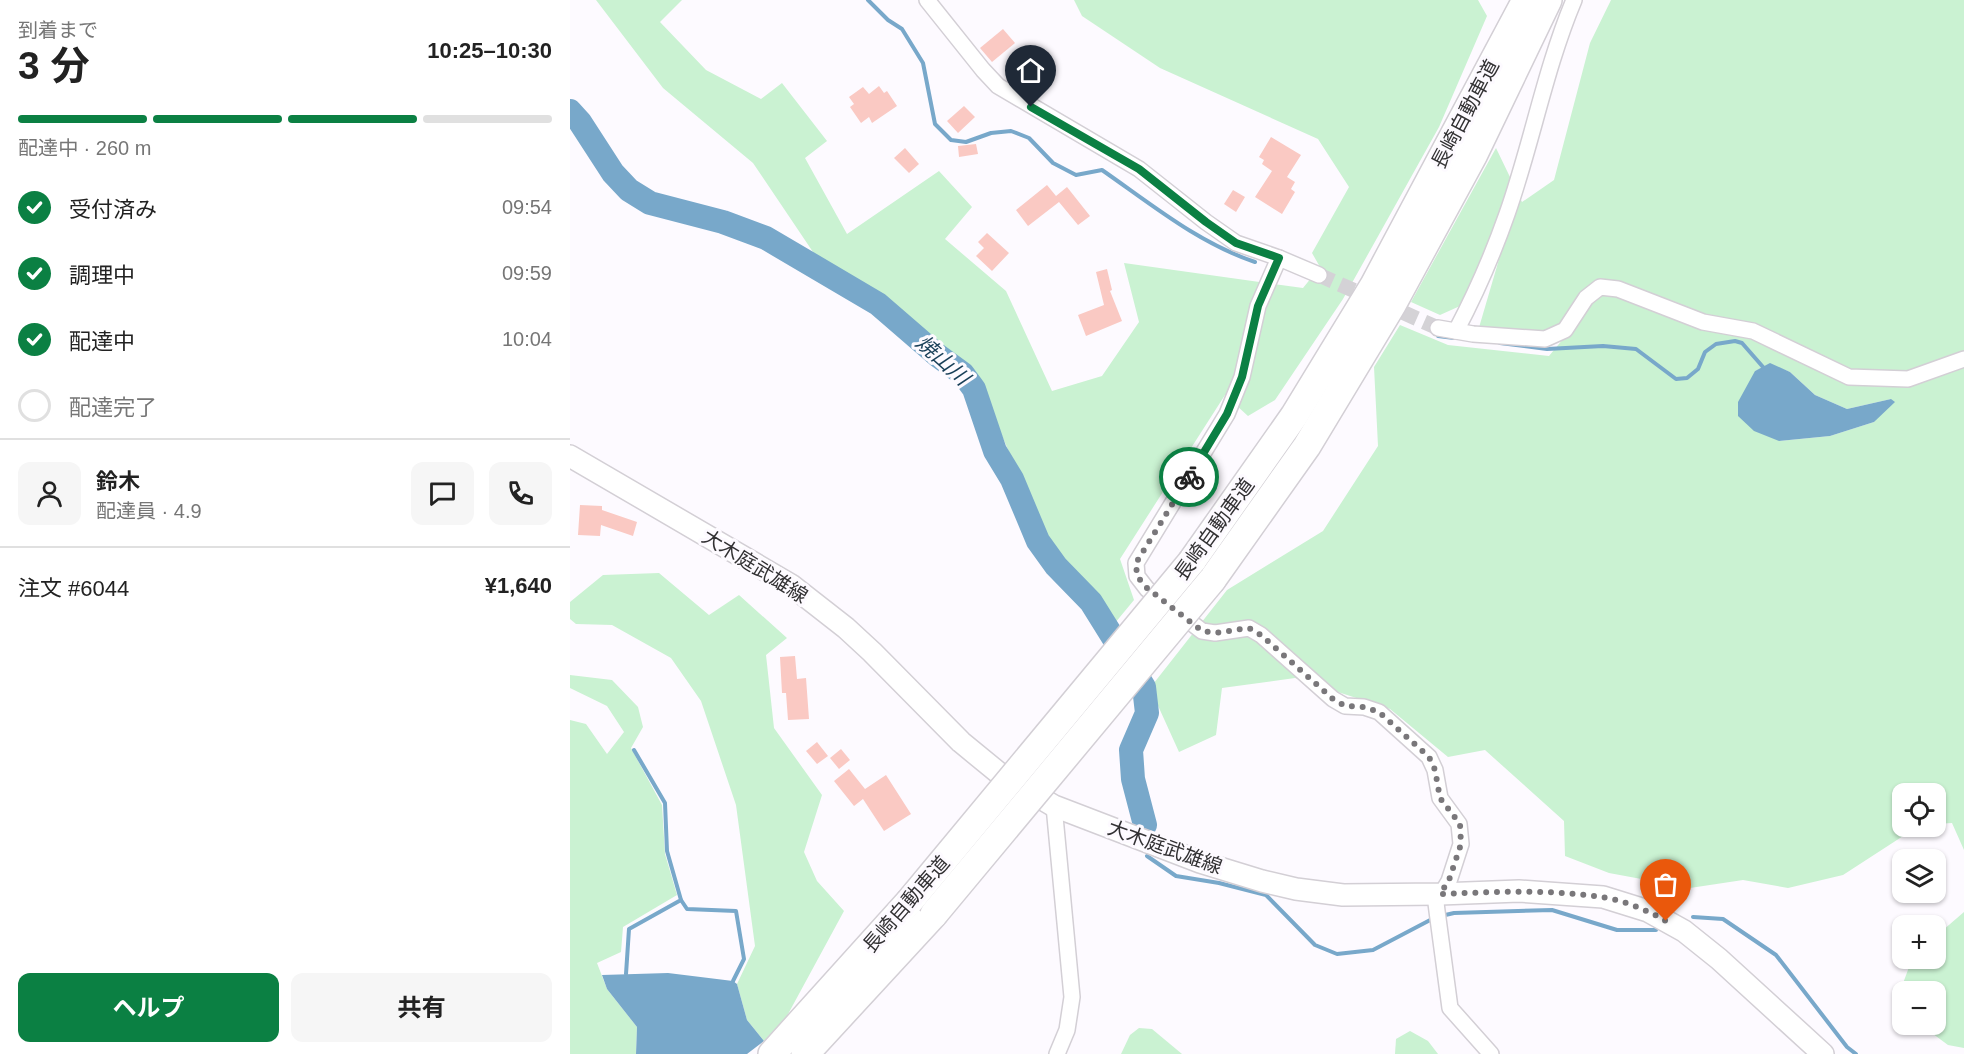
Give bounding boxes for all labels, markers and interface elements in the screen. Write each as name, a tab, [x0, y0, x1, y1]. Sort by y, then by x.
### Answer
text: 到着まで	[18, 19, 98, 41]
text: 10:25–10:30	[427, 38, 552, 63]
text: 3 分	[18, 44, 90, 87]
pin	[1005, 45, 1056, 107]
icon: home	[1014, 54, 1047, 87]
street label: 長崎自動車道	[1427, 56, 1503, 172]
text: 配達中 · 260 m	[18, 137, 151, 159]
icon: check	[18, 191, 51, 224]
text: 09:54	[502, 196, 552, 218]
text: 受付済み	[69, 197, 157, 222]
icon: check	[18, 257, 51, 290]
text: 09:59	[502, 262, 552, 284]
text: 調理中	[69, 263, 135, 288]
icon: check	[18, 323, 51, 356]
text: 10:04	[502, 328, 552, 350]
text: 配達中	[69, 329, 135, 354]
water label: 焼山川	[912, 330, 976, 391]
text: 配達完了	[69, 395, 157, 420]
courier	[1159, 447, 1219, 507]
icon: bike	[1173, 461, 1206, 494]
button: person	[18, 462, 81, 525]
button: chat	[411, 462, 474, 525]
button: phone	[489, 462, 552, 525]
text: 鈴木	[96, 469, 140, 494]
street label: 長崎自動車道	[1170, 474, 1258, 584]
text: 配達員 · 4.9	[96, 500, 202, 522]
street label: 大木庭武雄線	[698, 525, 812, 607]
text: ¥1,640	[485, 573, 552, 598]
text: 注文 #6044	[18, 576, 129, 601]
map controls	[1892, 783, 1946, 1035]
button: locate	[1892, 783, 1946, 837]
street label: 大木庭武雄線	[1105, 816, 1225, 878]
button: layers	[1892, 849, 1946, 903]
street label: 長崎自動車道	[858, 852, 954, 956]
pin	[1640, 859, 1691, 921]
icon: bag	[1649, 868, 1682, 901]
button: +	[1892, 915, 1946, 969]
button: ヘルプ	[18, 973, 279, 1042]
button: 共有	[291, 973, 552, 1042]
button: −	[1892, 981, 1946, 1035]

